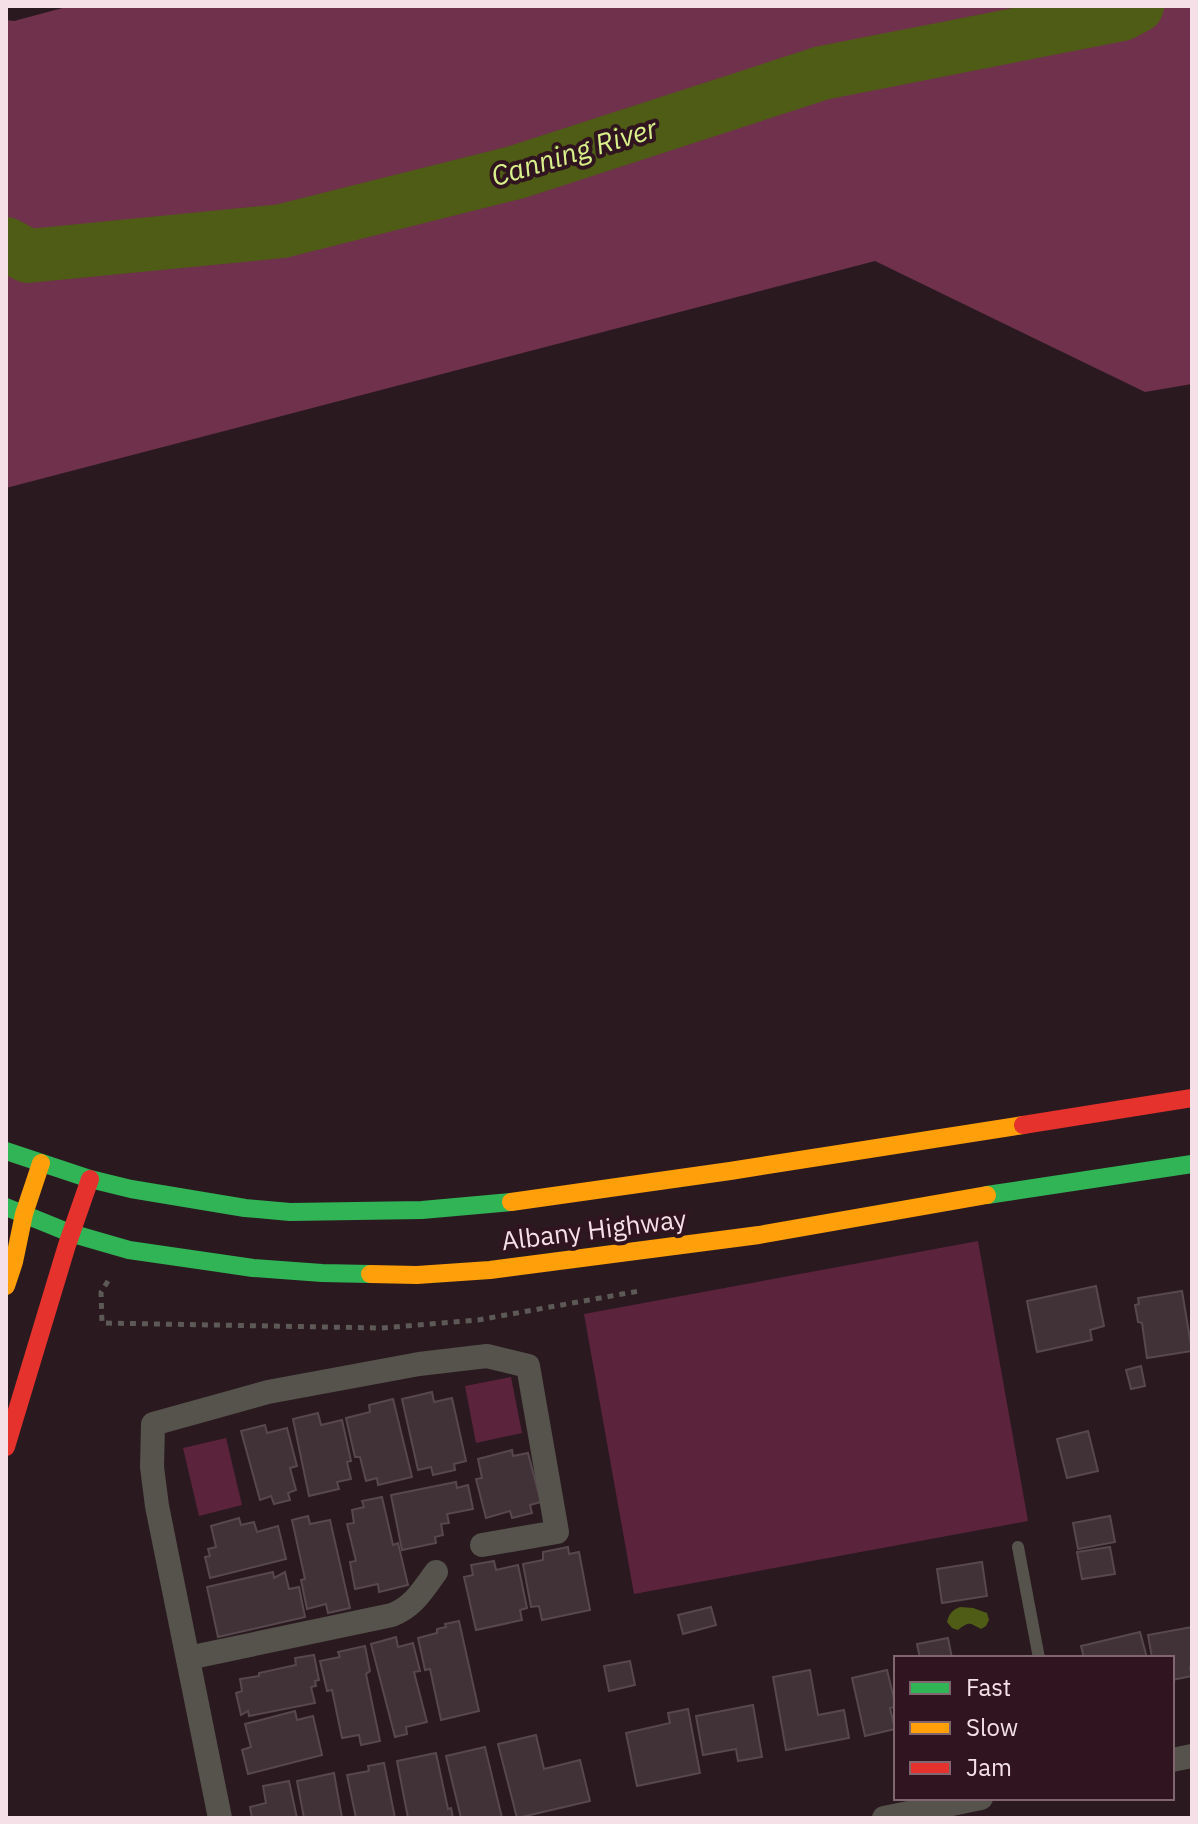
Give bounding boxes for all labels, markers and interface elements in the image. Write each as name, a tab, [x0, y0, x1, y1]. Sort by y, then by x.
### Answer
water label: Canning River	[487, 109, 662, 194]
street label: Albany Highway	[499, 1201, 688, 1257]
legend	[894, 1656, 1174, 1800]
text: Fast	[966, 1671, 1011, 1703]
text: Slow	[966, 1711, 1018, 1743]
text: Jam	[966, 1751, 1012, 1783]

